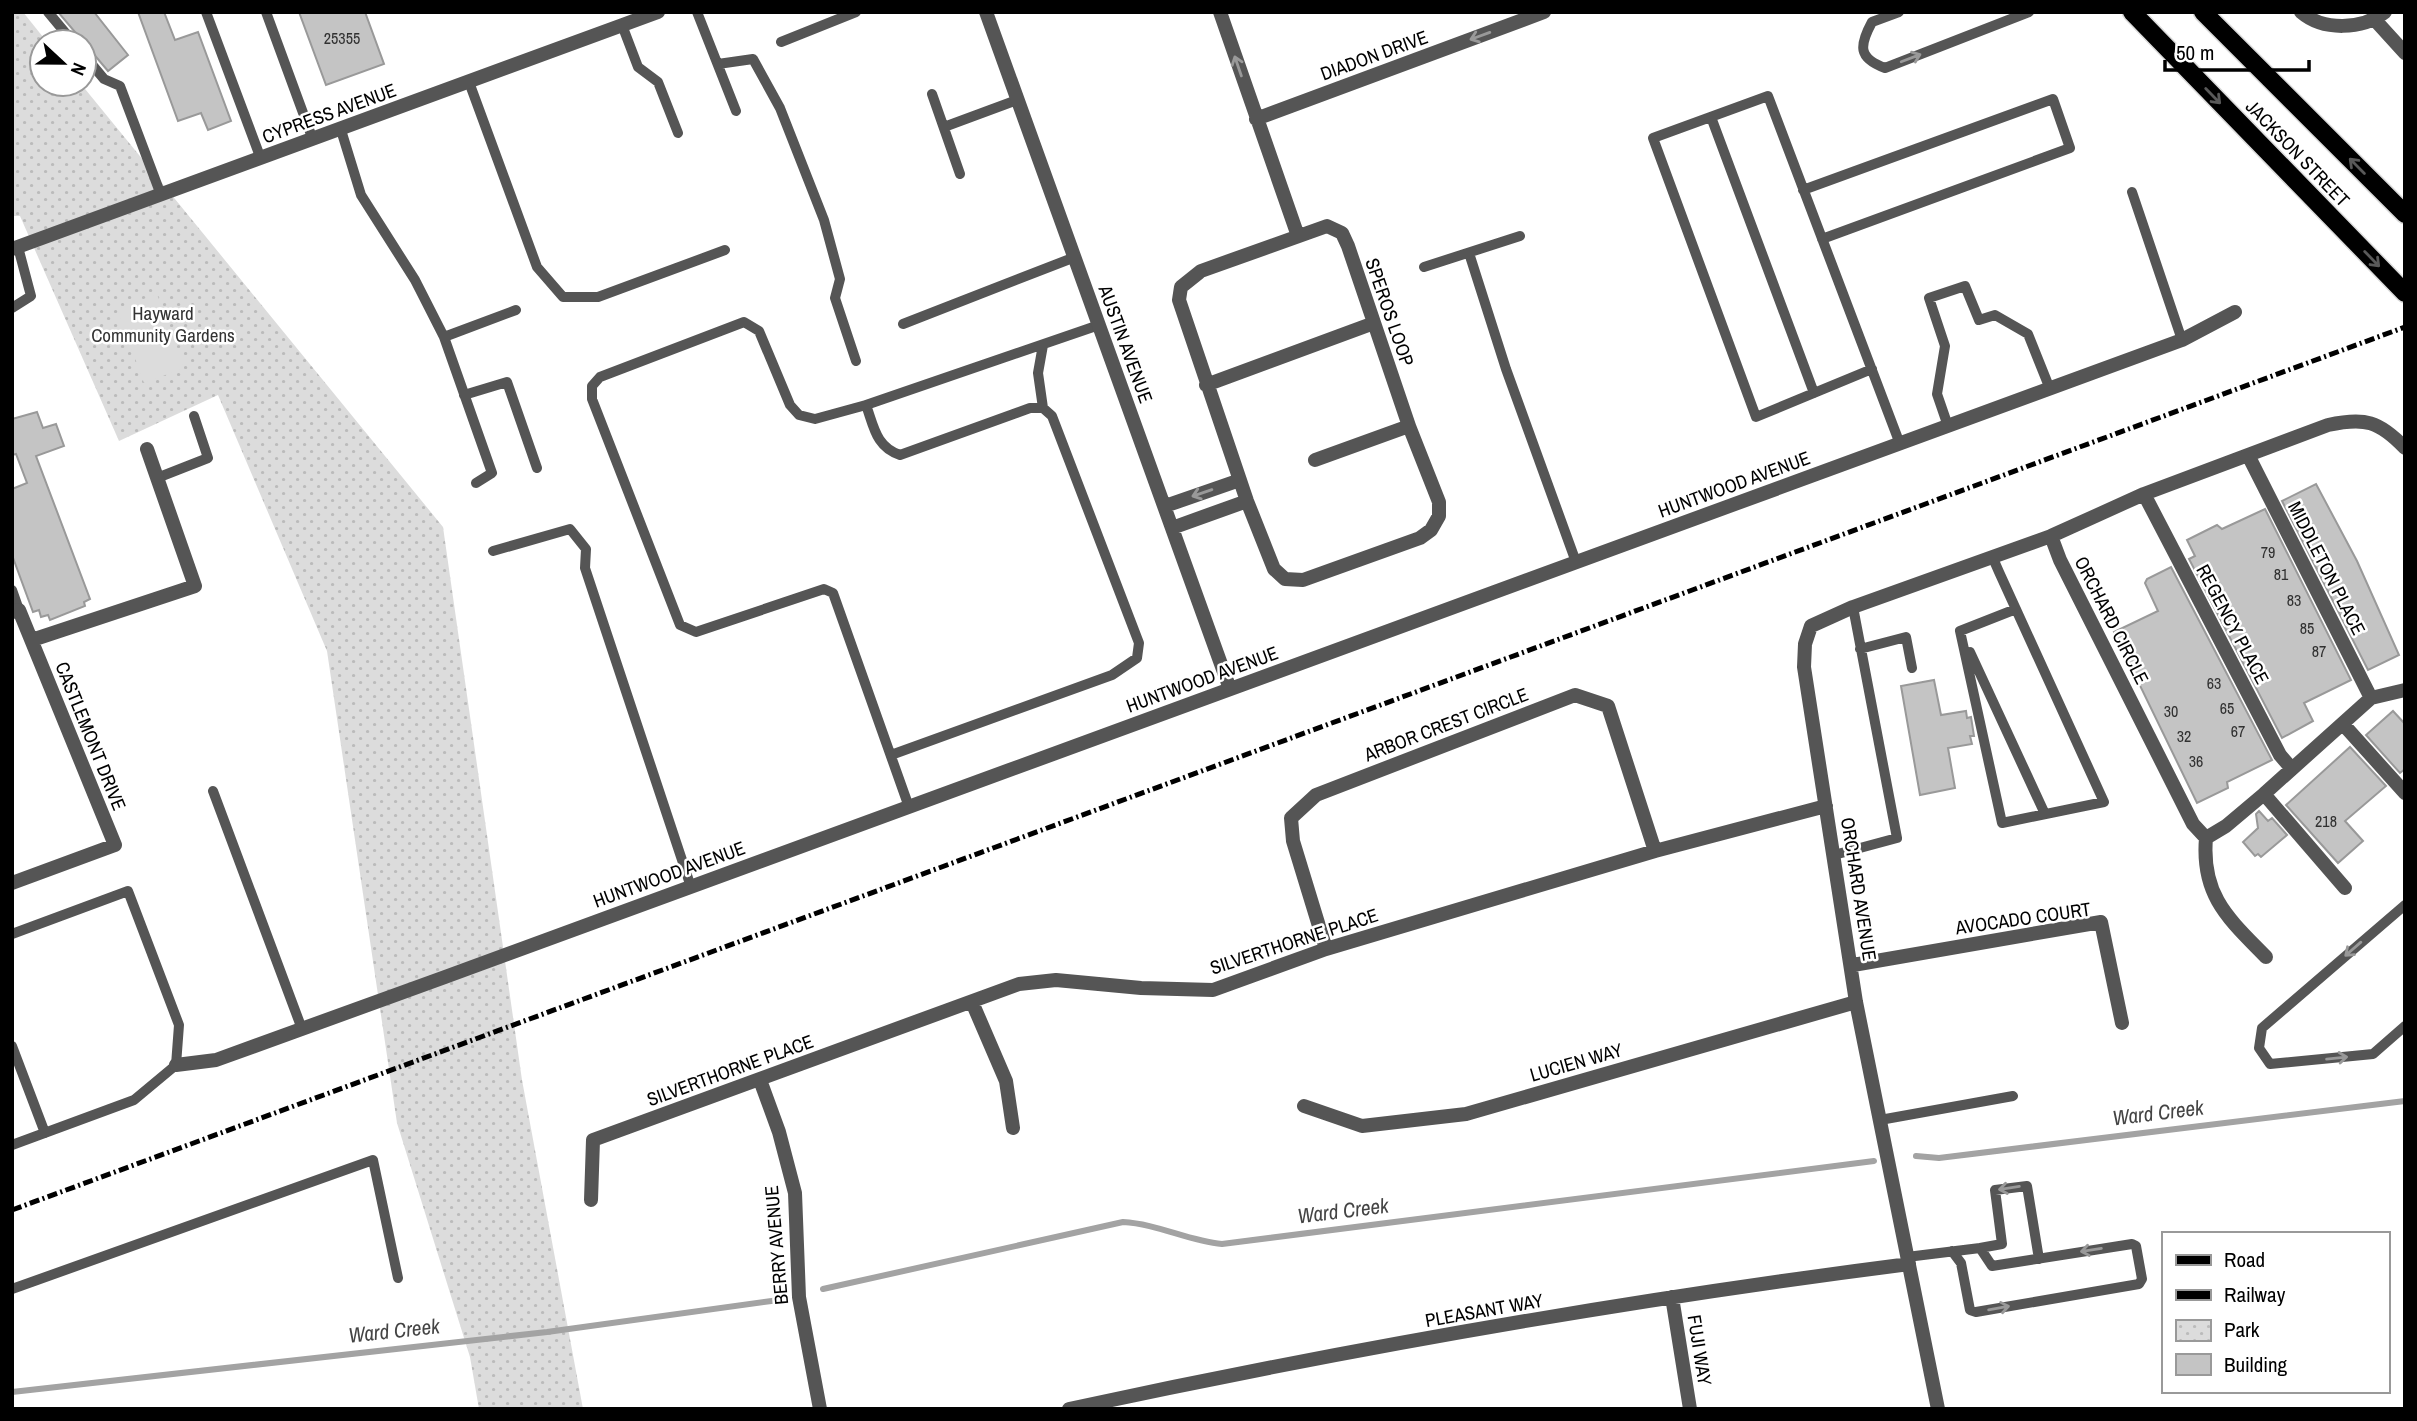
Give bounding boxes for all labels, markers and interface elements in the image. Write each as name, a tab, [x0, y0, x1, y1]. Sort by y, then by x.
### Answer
street label: DIADON DRIVE	[1317, 24, 1431, 86]
house number: 25355	[324, 27, 360, 49]
north arrow	[28, 28, 98, 98]
scale bar	[2165, 28, 2308, 72]
one-way arrow	[1470, 31, 1491, 43]
text: 50 m	[2176, 38, 2214, 67]
one-way arrow	[1900, 51, 1921, 63]
one-way arrow	[1231, 55, 1243, 77]
text: N	[65, 59, 93, 79]
street label: CYPRESS AVENUE	[258, 77, 400, 149]
one-way arrow	[2205, 87, 2222, 104]
street label: JACKSON STREET	[2240, 94, 2356, 213]
one-way arrow	[2348, 158, 2365, 175]
one-way arrow	[2364, 250, 2381, 267]
street label: SPEROS LOOP	[1359, 255, 1421, 369]
street label: AUSTIN AVENUE	[1092, 281, 1159, 406]
park label: Hayward Community Gardens	[91, 300, 235, 348]
street label: HUNTWOOD AVENUE	[1654, 444, 1814, 524]
one-way arrow	[1192, 488, 1214, 500]
street label: MIDDLETON PLACE	[2282, 497, 2372, 639]
house number: 79	[2261, 541, 2275, 563]
street label: ORCHARD CIRCLE	[2069, 552, 2155, 688]
street label: REGENCY PLACE	[2190, 560, 2276, 688]
house number: 81	[2274, 563, 2289, 585]
house number: 83	[2287, 589, 2301, 611]
house number: 85	[2300, 617, 2314, 639]
street label: HUNTWOOD AVENUE	[1122, 639, 1282, 719]
house number: 87	[2312, 640, 2326, 662]
street label: CASTLEMONT DRIVE	[49, 658, 133, 814]
house number: 63	[2207, 672, 2221, 694]
street label: ARBOR CREST CIRCLE	[1359, 681, 1532, 768]
house number: 65	[2220, 697, 2234, 719]
house number: 30	[2164, 700, 2178, 722]
house number: 67	[2231, 720, 2245, 742]
house number: 32	[2177, 725, 2191, 747]
house number: 36	[2189, 750, 2203, 772]
house number: 218	[2315, 810, 2337, 832]
street label: ORCHARD AVENUE	[1835, 815, 1883, 963]
street label: HUNTWOOD AVENUE	[589, 834, 749, 914]
street label: AVOCADO COURT	[1953, 896, 2093, 940]
street label: SILVERTHORNE PLACE	[1207, 902, 1381, 980]
one-way arrow	[2344, 941, 2362, 957]
street label: SILVERTHORNE PLACE	[643, 1028, 817, 1112]
street label: LUCIEN WAY	[1527, 1036, 1626, 1088]
one-way arrow	[2325, 1051, 2348, 1064]
water label: Ward Creek	[2111, 1092, 2206, 1132]
one-way arrow	[1998, 1182, 2020, 1195]
street label: BERRY AVENUE	[758, 1184, 794, 1306]
water label: Ward Creek	[1296, 1190, 1391, 1230]
legend	[2162, 1232, 2389, 1393]
one-way arrow	[2080, 1244, 2103, 1257]
text: Road	[2224, 1245, 2265, 1274]
text: Railway	[2224, 1280, 2286, 1309]
street label: PLEASANT WAY	[1423, 1287, 1546, 1333]
one-way arrow	[1987, 1301, 2010, 1314]
water label: Ward Creek	[347, 1311, 442, 1350]
street label: FUJI WAY	[1682, 1313, 1718, 1388]
text: Park	[2224, 1315, 2260, 1344]
text: Building	[2224, 1350, 2288, 1379]

